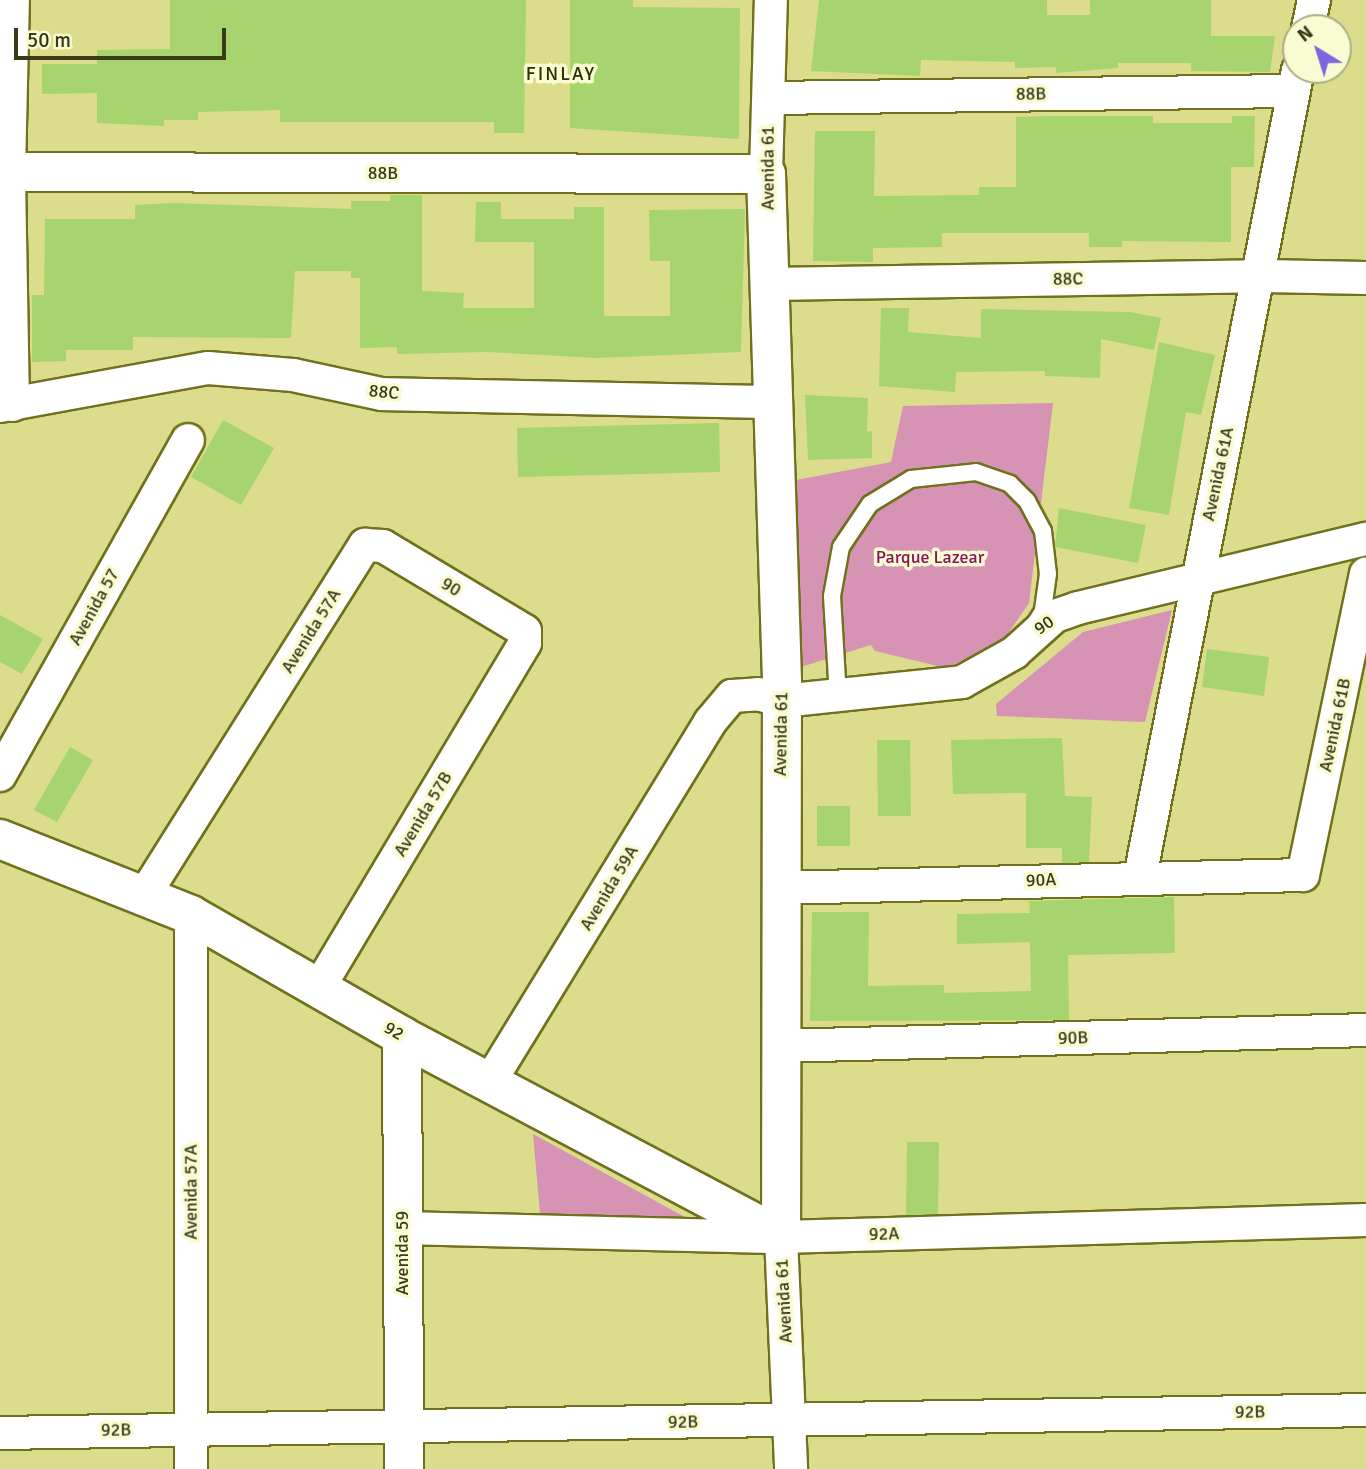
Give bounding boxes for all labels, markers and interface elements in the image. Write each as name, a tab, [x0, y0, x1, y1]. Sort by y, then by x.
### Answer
scale bar	[18, 14, 229, 58]
north arrow	[1282, 14, 1352, 84]
text: N	[1293, 21, 1318, 48]
text: 50 m	[27, 27, 71, 53]
district label: FINLAY	[527, 64, 595, 86]
street label: 88B	[1016, 83, 1046, 105]
street label: Avenida 61	[757, 126, 779, 210]
street label: 88B	[368, 162, 398, 184]
street label: 88C	[1053, 268, 1083, 290]
street label: 88C	[368, 380, 400, 404]
street label: Avenida 61A	[1198, 425, 1238, 523]
park label: Parque Lazear	[876, 546, 984, 568]
street label: Avenida 57	[64, 565, 124, 649]
street label: 90	[437, 573, 465, 601]
street label: Avenida 57A	[277, 585, 345, 677]
street label: 90	[1030, 611, 1058, 639]
street label: Avenida 61B	[1315, 676, 1355, 774]
street label: Avenida 61	[769, 692, 793, 776]
street label: Avenida 57B	[389, 768, 457, 860]
street label: Avenida 59A	[575, 842, 643, 934]
street label: 90A	[1025, 869, 1057, 891]
street label: 92	[380, 1017, 408, 1045]
street label: 90B	[1057, 1027, 1089, 1049]
street label: Avenida 57A	[180, 1144, 202, 1240]
street label: Avenida 59	[391, 1211, 413, 1295]
street label: 92A	[868, 1223, 900, 1245]
street label: Avenida 61	[771, 1258, 797, 1344]
street label: 92B	[1235, 1401, 1265, 1423]
street label: 92B	[668, 1411, 698, 1433]
street label: 92B	[101, 1419, 131, 1441]

